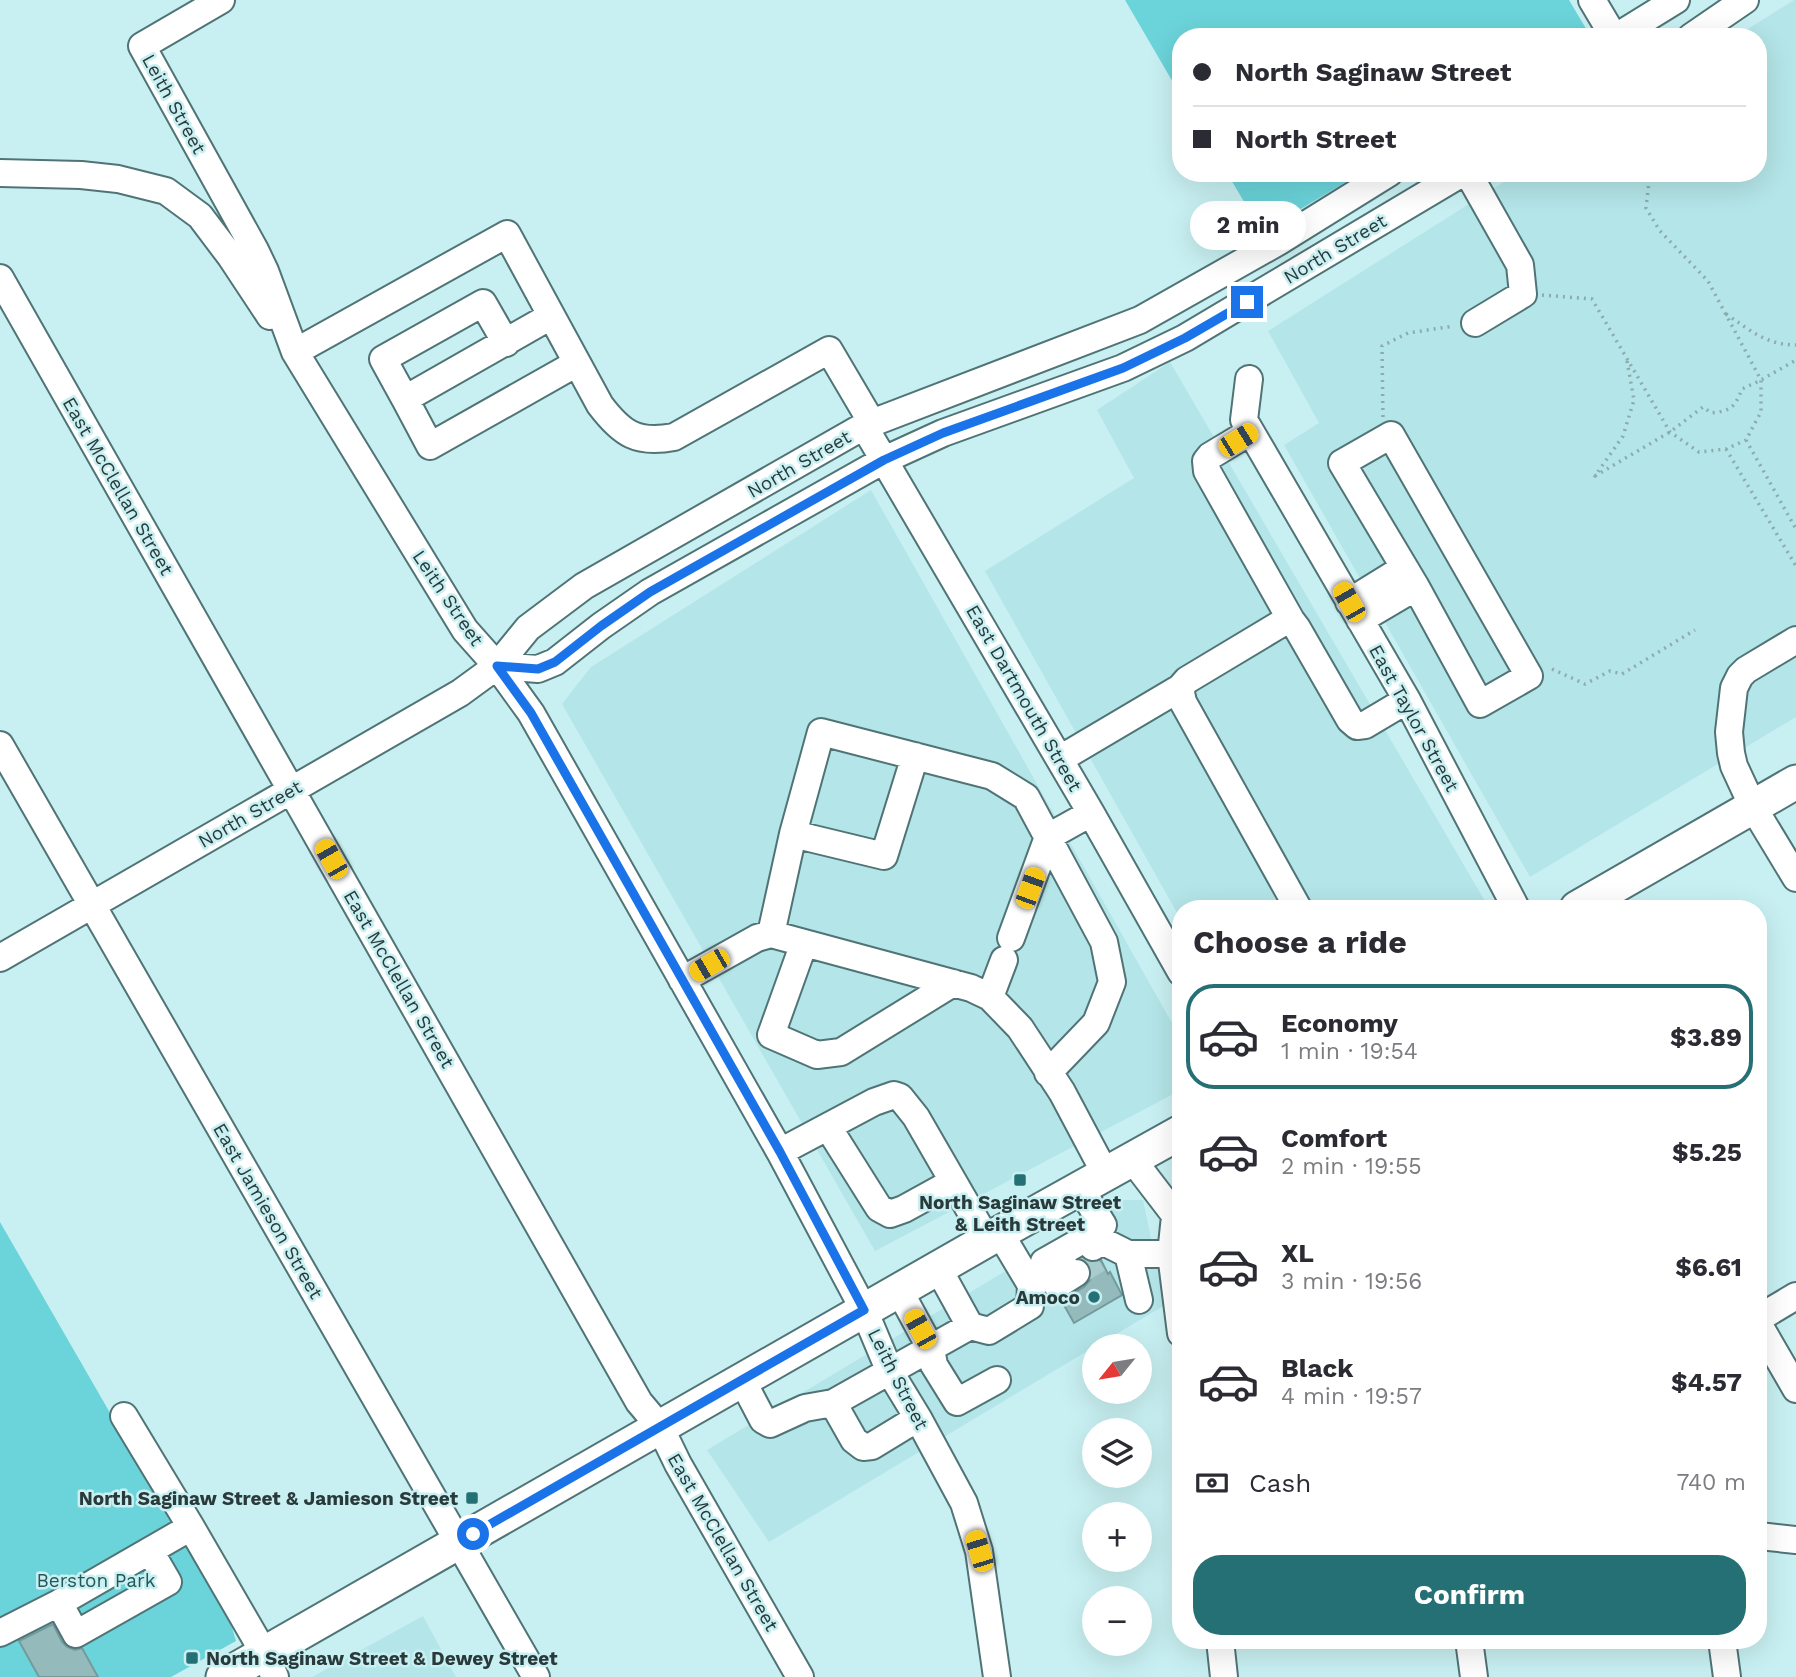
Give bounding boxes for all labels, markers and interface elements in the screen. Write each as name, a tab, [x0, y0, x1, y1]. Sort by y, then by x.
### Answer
street label: Leith Street	[137, 50, 211, 158]
text: North Saginaw Street	[1235, 57, 1511, 87]
text: North Street	[1235, 124, 1396, 154]
callout: 2 min	[1189, 201, 1305, 250]
street label: North Street	[1279, 209, 1391, 289]
text: 2 min	[1217, 212, 1279, 239]
route end	[1231, 286, 1263, 318]
street label: East McClellan Street	[58, 393, 178, 579]
car	[1215, 420, 1262, 460]
street label: North Street	[743, 425, 855, 503]
street label: Leith Street	[408, 546, 488, 650]
car	[1330, 579, 1369, 625]
street label: East Dartmouth Street	[961, 601, 1087, 795]
street label: East Taylor Street	[1364, 640, 1464, 796]
street label: North Street	[194, 775, 306, 853]
car	[312, 836, 351, 882]
car	[1013, 865, 1048, 911]
street label: East McClellan Street	[339, 886, 459, 1072]
text: Choose a ride	[1193, 923, 1407, 961]
car	[686, 945, 733, 985]
icon: car	[1197, 1005, 1260, 1068]
text: Economy	[1281, 1008, 1398, 1038]
text: $3.89	[1670, 1022, 1742, 1052]
text: 1 min · 19:54	[1281, 1038, 1418, 1065]
street label: East Jamieson Street	[208, 1119, 328, 1303]
icon: car	[1197, 1120, 1260, 1183]
text: Comfort	[1281, 1123, 1387, 1153]
text: $5.25	[1672, 1137, 1742, 1167]
text: 2 min · 19:55	[1281, 1153, 1422, 1180]
marker: North Saginaw Street & Leith Street	[1012, 1172, 1028, 1188]
place label: North Saginaw Street & Leith Street	[919, 1191, 1122, 1236]
icon: car	[1197, 1235, 1260, 1298]
text: XL	[1281, 1238, 1314, 1268]
text: $6.61	[1675, 1252, 1742, 1282]
text: 3 min · 19:56	[1281, 1268, 1422, 1295]
place label: Amoco	[1016, 1286, 1080, 1309]
marker: Amoco	[1086, 1289, 1102, 1305]
car	[901, 1306, 940, 1352]
street label: Leith Street	[863, 1325, 933, 1433]
north arrow	[1082, 1334, 1152, 1404]
map controls	[1082, 1334, 1152, 1656]
icon: car	[1197, 1350, 1260, 1413]
text: Black	[1281, 1353, 1353, 1383]
text: $4.57	[1671, 1367, 1742, 1397]
text: 4 min · 19:57	[1281, 1383, 1422, 1410]
button: layers	[1082, 1418, 1152, 1488]
street label: East McClellan Street	[663, 1449, 783, 1635]
icon: cash	[1193, 1464, 1231, 1502]
text: Cash	[1249, 1468, 1311, 1498]
text: 740 m	[1677, 1469, 1746, 1496]
place label: North Saginaw Street & Jamieson Street	[79, 1487, 459, 1510]
marker: North Saginaw Street & Jamieson Street	[464, 1490, 480, 1506]
button: +	[1082, 1502, 1152, 1572]
route start	[457, 1518, 489, 1550]
car	[963, 1528, 996, 1574]
button: Confirm	[1193, 1555, 1746, 1635]
park label: Berston Park	[36, 1569, 156, 1592]
button: −	[1082, 1586, 1152, 1656]
place label: North Saginaw Street & Dewey Street	[206, 1647, 558, 1670]
marker: North Saginaw Street & Dewey Street	[184, 1650, 200, 1666]

